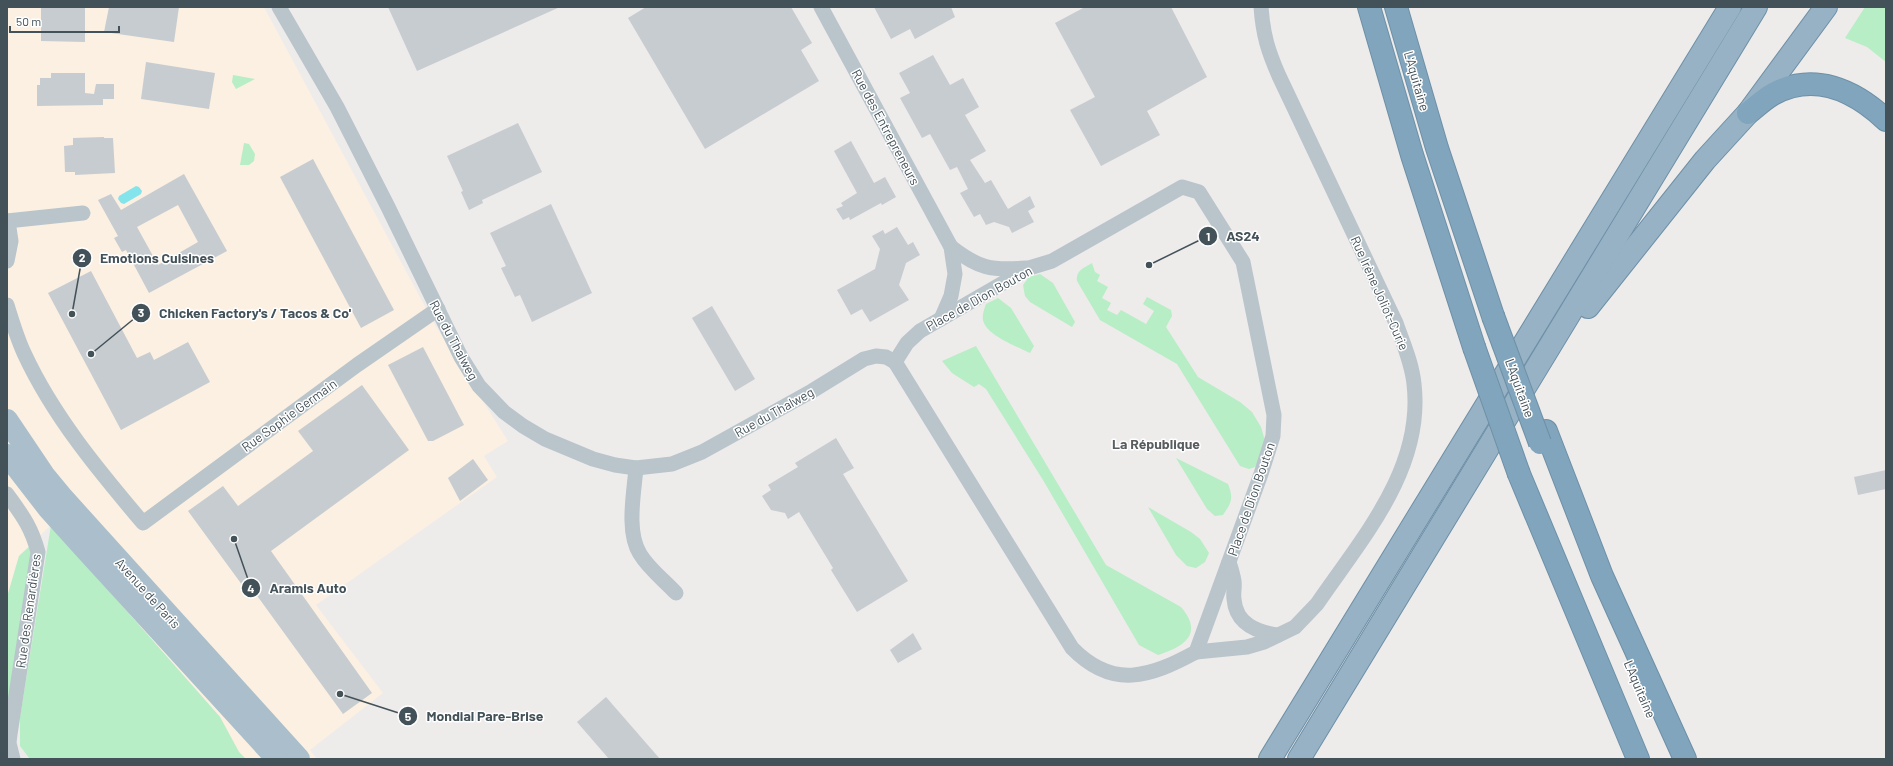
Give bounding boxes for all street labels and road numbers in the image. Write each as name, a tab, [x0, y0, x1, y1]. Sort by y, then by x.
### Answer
street label: L'Aquitaine	[1401, 49, 1433, 113]
street label: Rue des Entrepreneurs	[849, 66, 923, 188]
street label: Rue Irène Joliot-Curie	[1348, 233, 1412, 353]
street label: Place de Dion Bouton	[923, 262, 1035, 334]
street label: Rue du Thalweg	[426, 297, 482, 383]
street label: L'Aquitaine	[1502, 356, 1538, 420]
street label: Rue Sophie Germain	[238, 375, 340, 455]
street label: Rue du Thalweg	[732, 384, 816, 440]
street label: Place de Dion Bouton	[1224, 440, 1278, 558]
street label: Rue des Renardières	[12, 553, 44, 669]
street label: Avenue de Paris	[112, 555, 184, 631]
street label: L'Aquitaine	[1621, 658, 1659, 720]

